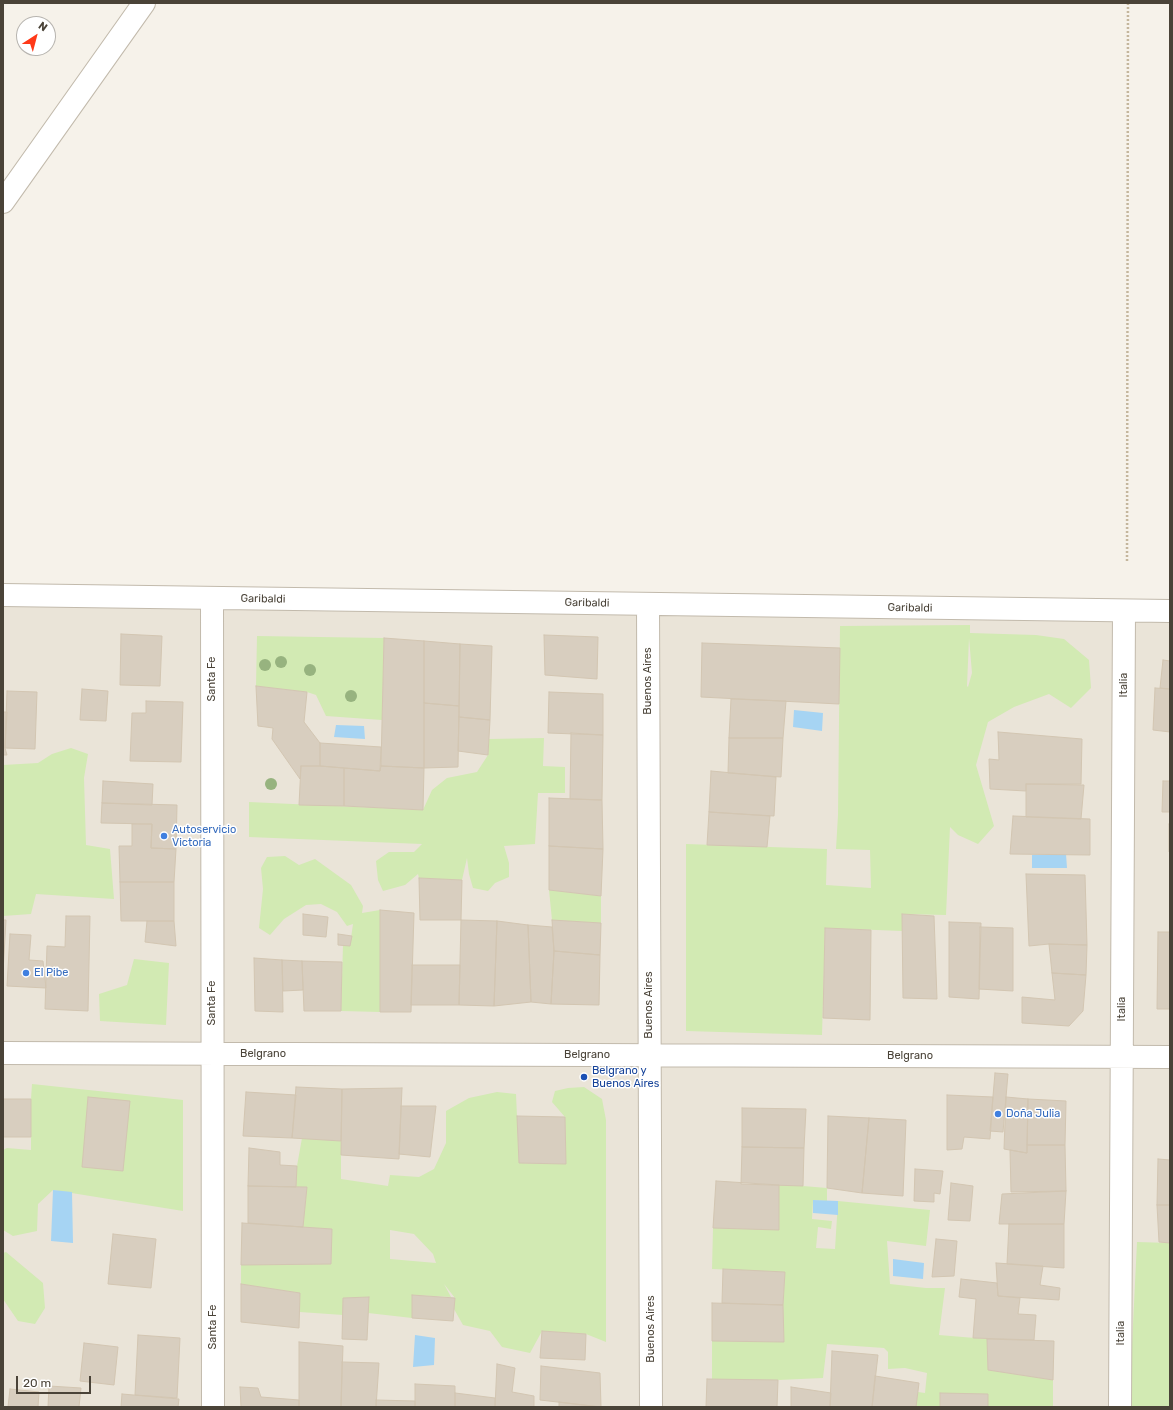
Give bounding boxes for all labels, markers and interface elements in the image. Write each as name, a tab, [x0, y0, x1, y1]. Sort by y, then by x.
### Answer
north arrow	[16, 16, 56, 56]
text: N	[36, 19, 50, 34]
street label: Garibaldi	[240, 592, 286, 606]
street label: Garibaldi	[564, 596, 610, 610]
street label: Garibaldi	[887, 601, 933, 615]
street label: Buenos Aires	[641, 647, 655, 715]
street label: Santa Fe	[205, 656, 219, 702]
street label: Italia	[1117, 673, 1131, 697]
place label: Autoservicio Victoria	[172, 823, 236, 849]
marker: Autoservicio Victoria	[159, 831, 169, 841]
place label: El Pibe	[34, 966, 68, 980]
marker: El Pibe	[21, 968, 31, 978]
street label: Buenos Aires	[642, 971, 656, 1039]
street label: Santa Fe	[205, 980, 219, 1026]
street label: Italia	[1115, 997, 1129, 1021]
street label: Belgrano	[240, 1047, 286, 1061]
street label: Belgrano	[564, 1048, 610, 1062]
street label: Belgrano	[887, 1049, 933, 1063]
place label: Belgrano y Buenos Aires	[592, 1064, 659, 1090]
marker: Belgrano y Buenos Aires	[579, 1072, 589, 1082]
place label: Doña Julia	[1006, 1107, 1060, 1121]
marker: Doña Julia	[993, 1109, 1003, 1119]
street label: Buenos Aires	[644, 1295, 658, 1363]
street label: Santa Fe	[206, 1304, 220, 1350]
street label: Italia	[1114, 1321, 1128, 1345]
scale bar	[18, 1368, 93, 1394]
text: 20 m	[23, 1376, 51, 1390]

